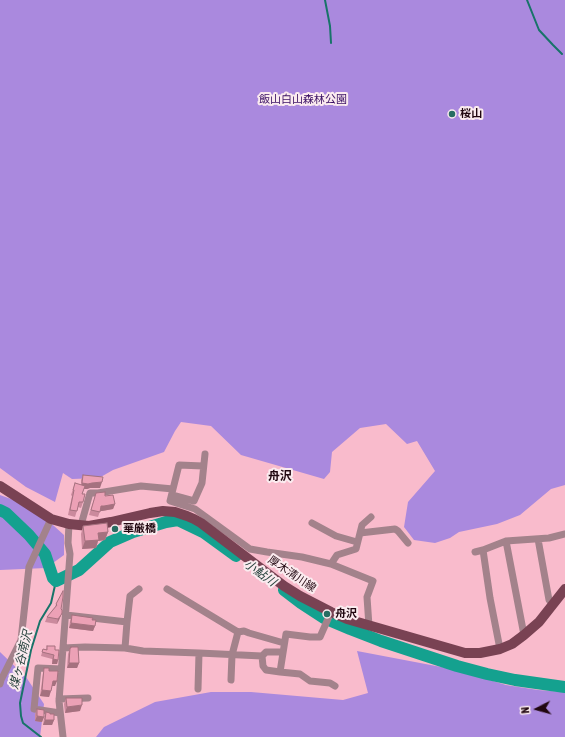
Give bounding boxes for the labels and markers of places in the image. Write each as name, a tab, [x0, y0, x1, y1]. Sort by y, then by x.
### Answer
place label: 桜山	[460, 107, 482, 121]
marker: 桜山	[447, 109, 457, 119]
place label: 華厳橋	[123, 522, 156, 536]
marker: 華厳橋	[110, 524, 120, 534]
place label: 舟沢	[335, 607, 357, 621]
marker: 舟沢	[322, 609, 332, 619]

